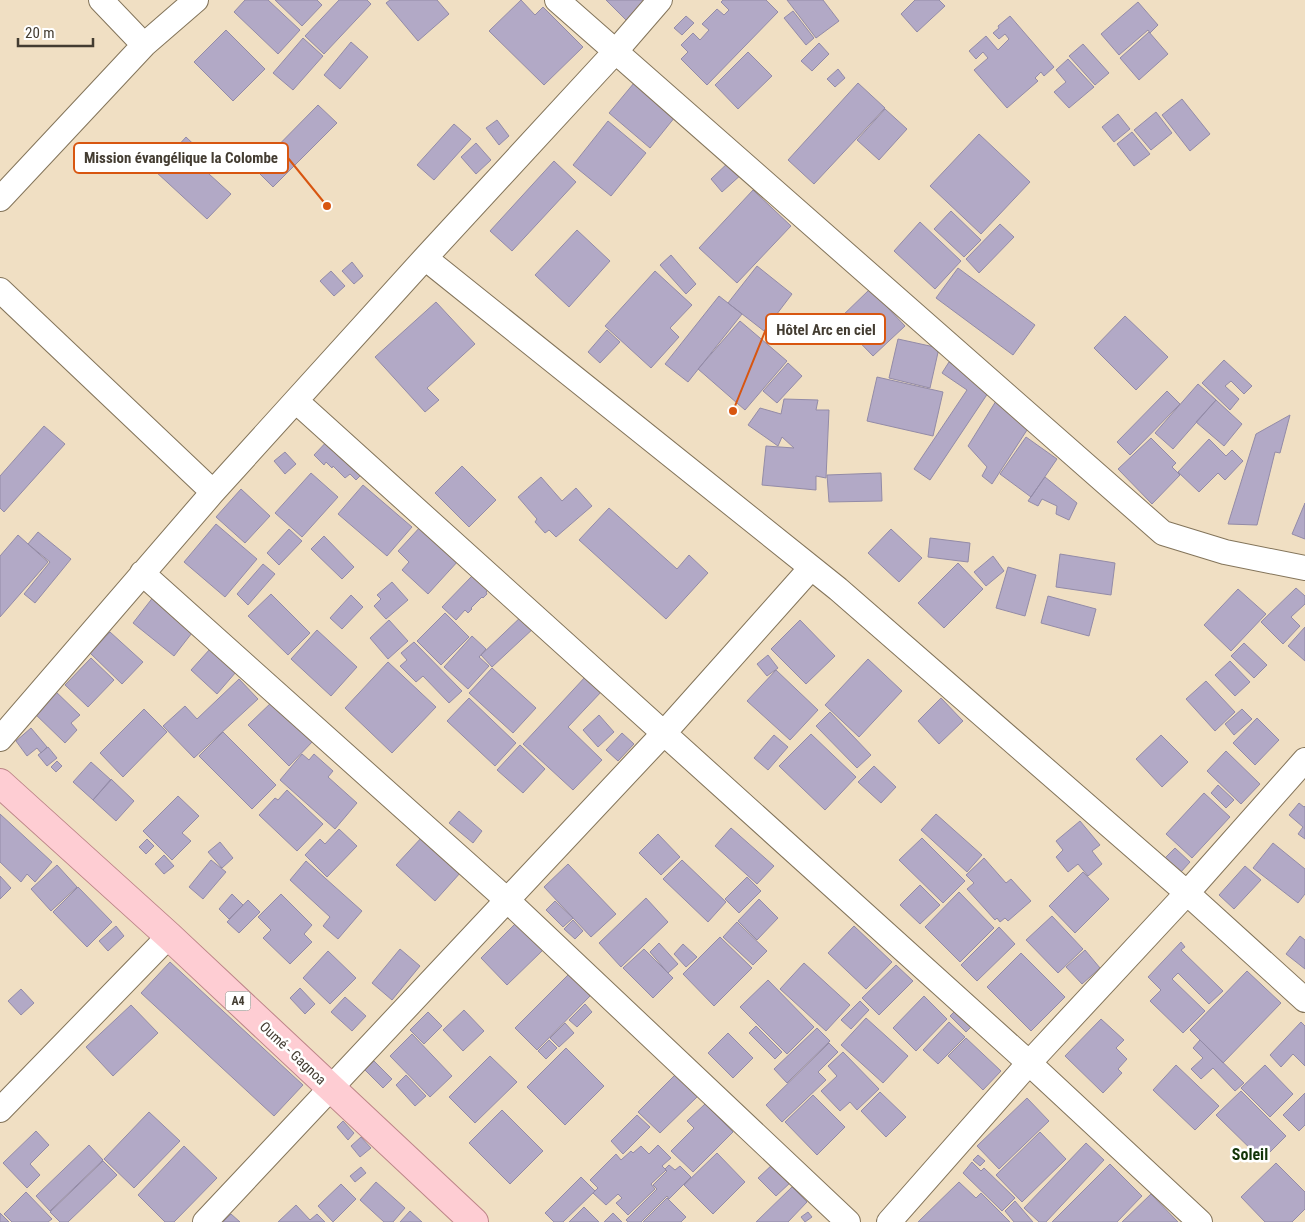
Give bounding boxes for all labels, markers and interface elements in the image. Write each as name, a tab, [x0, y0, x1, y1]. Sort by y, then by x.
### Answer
scale bar	[18, 15, 92, 47]
text: 20 m	[25, 24, 55, 42]
callout: Mission évangélique la Colombe	[74, 143, 288, 173]
text: Mission évangélique la Colombe	[84, 149, 278, 167]
callout: Hôtel Arc en ciel	[766, 314, 885, 344]
text: Hôtel Arc en ciel	[776, 321, 876, 339]
road number: A4	[226, 991, 250, 1010]
street label: Oumé - Gagnoa	[257, 1018, 329, 1088]
district label: Soleil	[1232, 1145, 1268, 1164]

